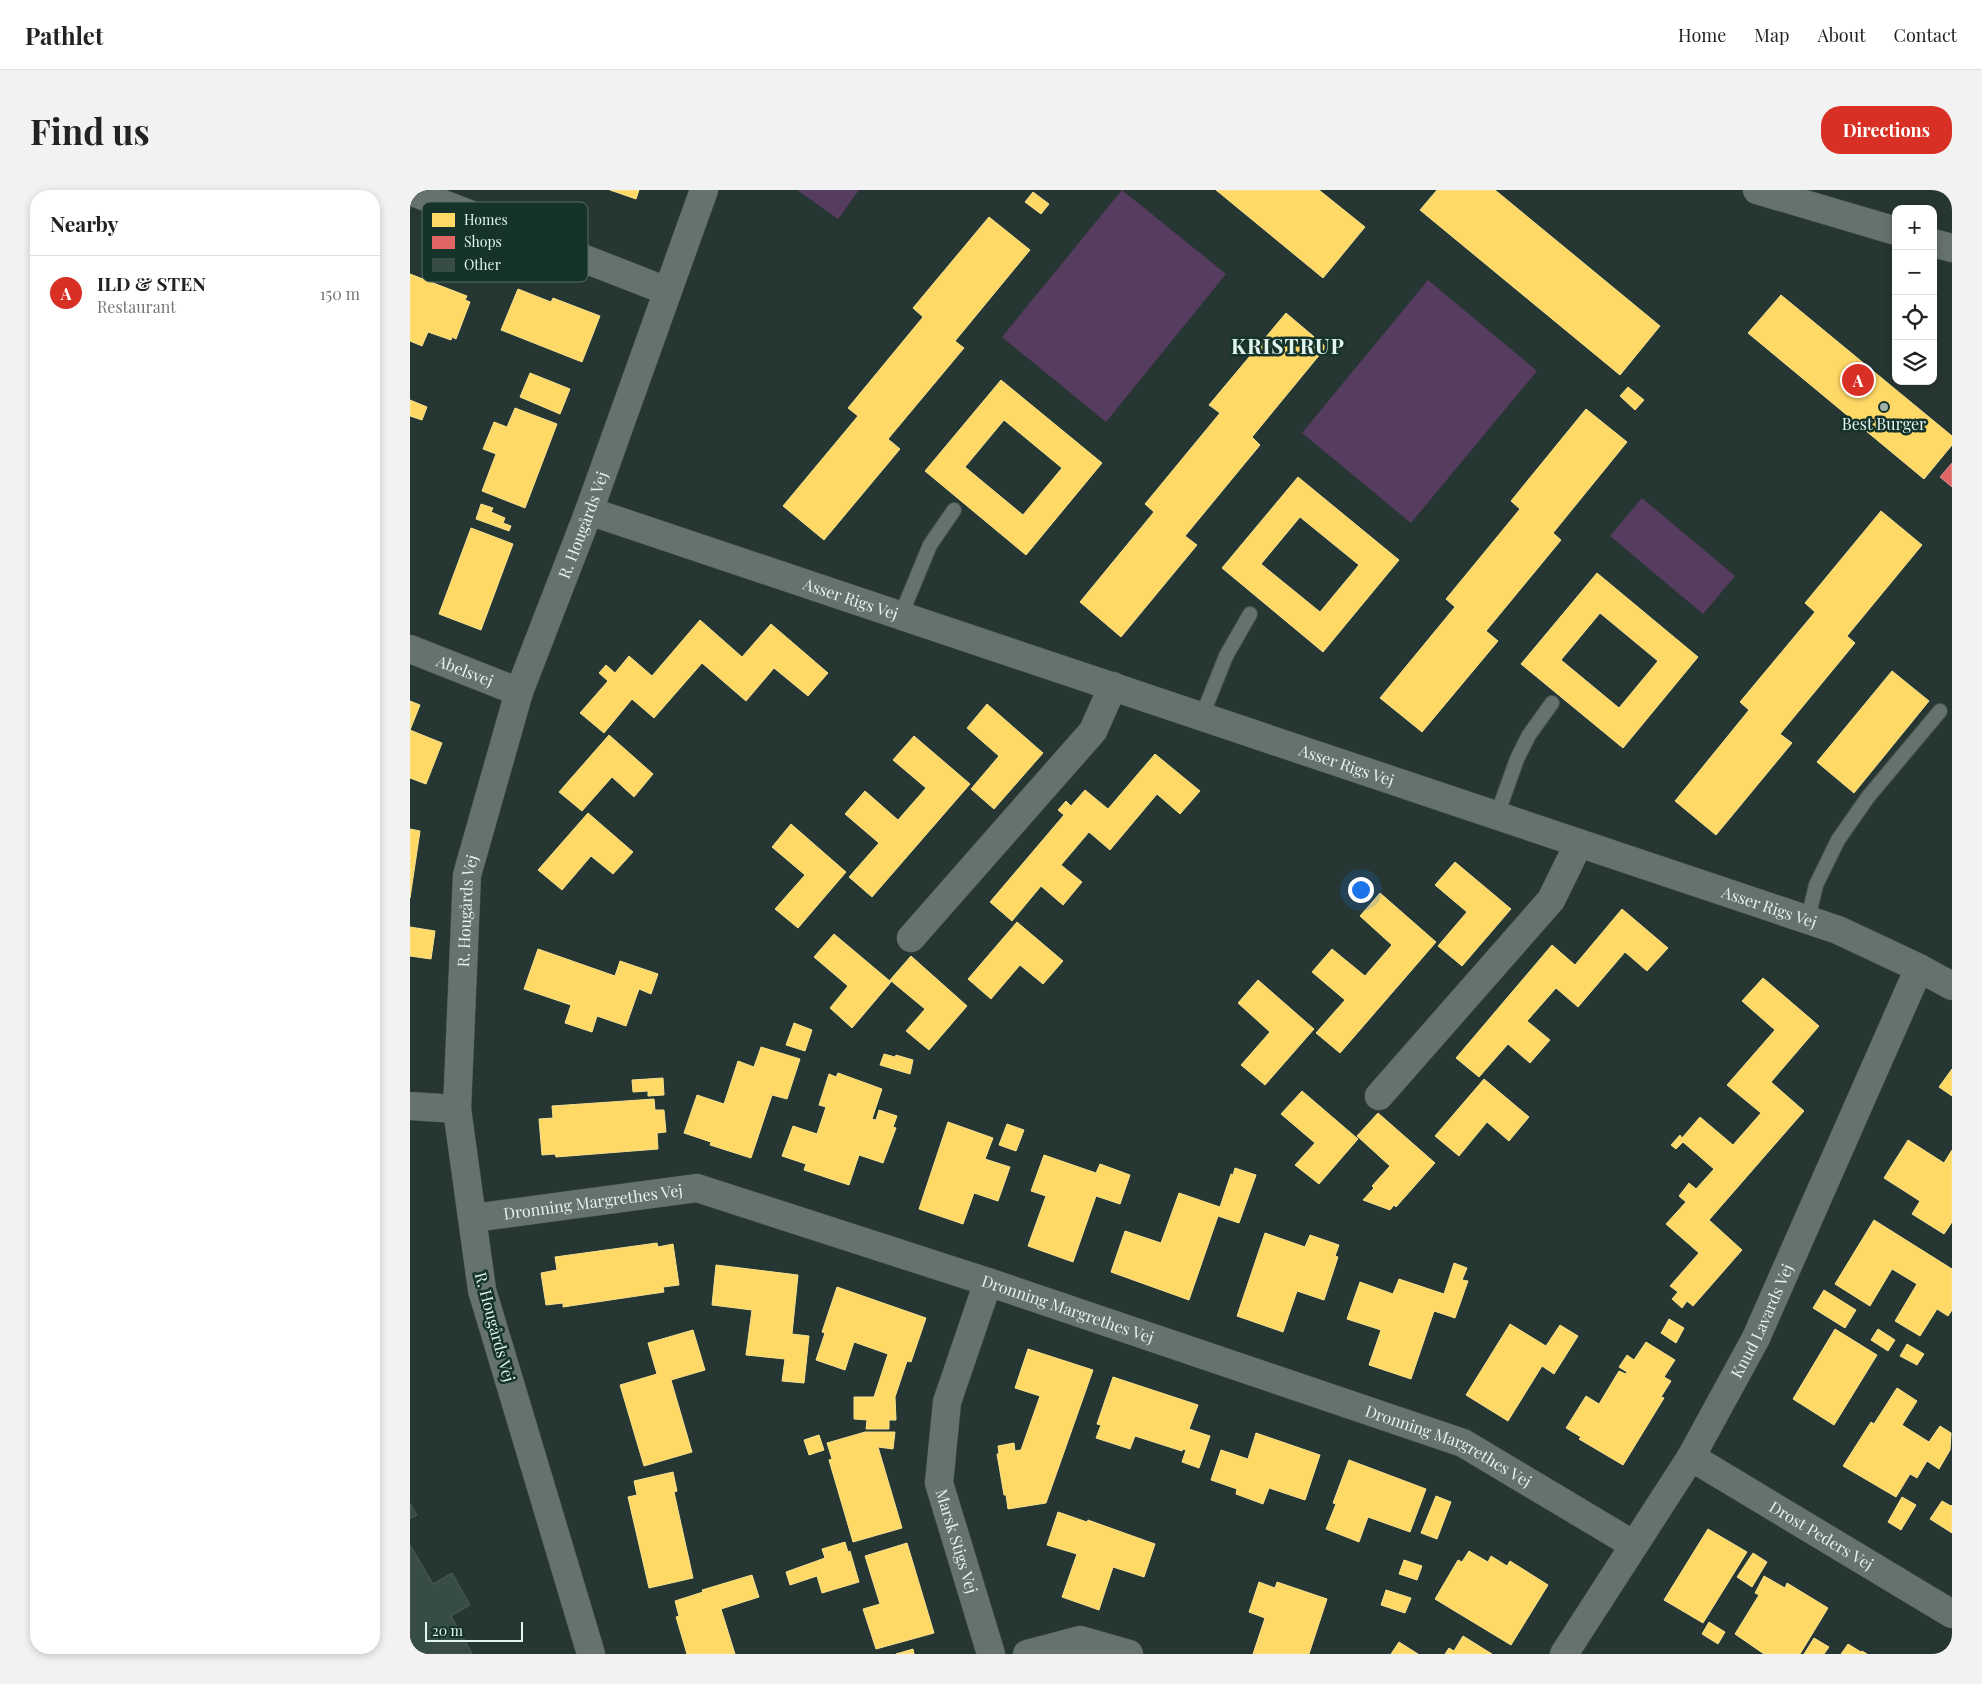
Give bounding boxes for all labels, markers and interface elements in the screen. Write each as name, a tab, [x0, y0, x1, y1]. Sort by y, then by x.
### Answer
text: Pathlet	[25, 19, 103, 51]
text: Home	[1678, 23, 1726, 47]
text: Map	[1754, 23, 1789, 47]
text: About	[1817, 23, 1866, 47]
text: Contact	[1894, 23, 1957, 47]
button: Directions	[1821, 106, 1952, 154]
text: Find us	[30, 107, 150, 154]
legend	[422, 202, 588, 282]
map controls	[1892, 205, 1937, 385]
button: +	[1892, 205, 1937, 250]
text: Nearby	[50, 209, 119, 237]
text: Homes	[464, 210, 508, 229]
text: Shops	[464, 232, 502, 251]
button: −	[1892, 250, 1937, 295]
text: Other	[464, 255, 502, 274]
text: ILD & STEN	[97, 270, 206, 296]
text: A	[61, 283, 71, 304]
text: 150 m	[320, 283, 360, 304]
button: locate	[1892, 295, 1937, 340]
text: Restaurant	[97, 296, 176, 317]
district label: KRISTRUP	[1231, 331, 1345, 359]
button: layers	[1892, 340, 1937, 385]
pin: A	[1842, 361, 1874, 399]
marker: Best Burger	[1878, 401, 1890, 413]
place label: Best Burger	[1842, 413, 1926, 434]
street label: R. Hougårds Vej	[553, 469, 612, 581]
street label: Asser Rigs Vej	[800, 572, 901, 624]
street label: Abelsvej	[433, 649, 496, 691]
street label: Asser Rigs Vej	[1296, 739, 1397, 790]
street label: R. Hougårds Vej	[452, 852, 482, 968]
your location	[1348, 877, 1374, 903]
street label: Asser Rigs Vej	[1718, 881, 1820, 932]
street label: Dronning Margrethes Vej	[502, 1179, 684, 1224]
street label: Knud Lavards Vej	[1725, 1260, 1797, 1381]
street label: R. Hougårds Vej	[471, 1270, 520, 1384]
street label: Dronning Margrethes Vej	[979, 1270, 1157, 1347]
street label: Dronning Margrethes Vej	[1363, 1400, 1536, 1491]
street label: Marsk Stigs Vej	[931, 1486, 983, 1596]
street label: Drost Peders Vej	[1766, 1496, 1877, 1574]
scale bar	[425, 1619, 522, 1642]
text: 20 m	[432, 1621, 463, 1640]

